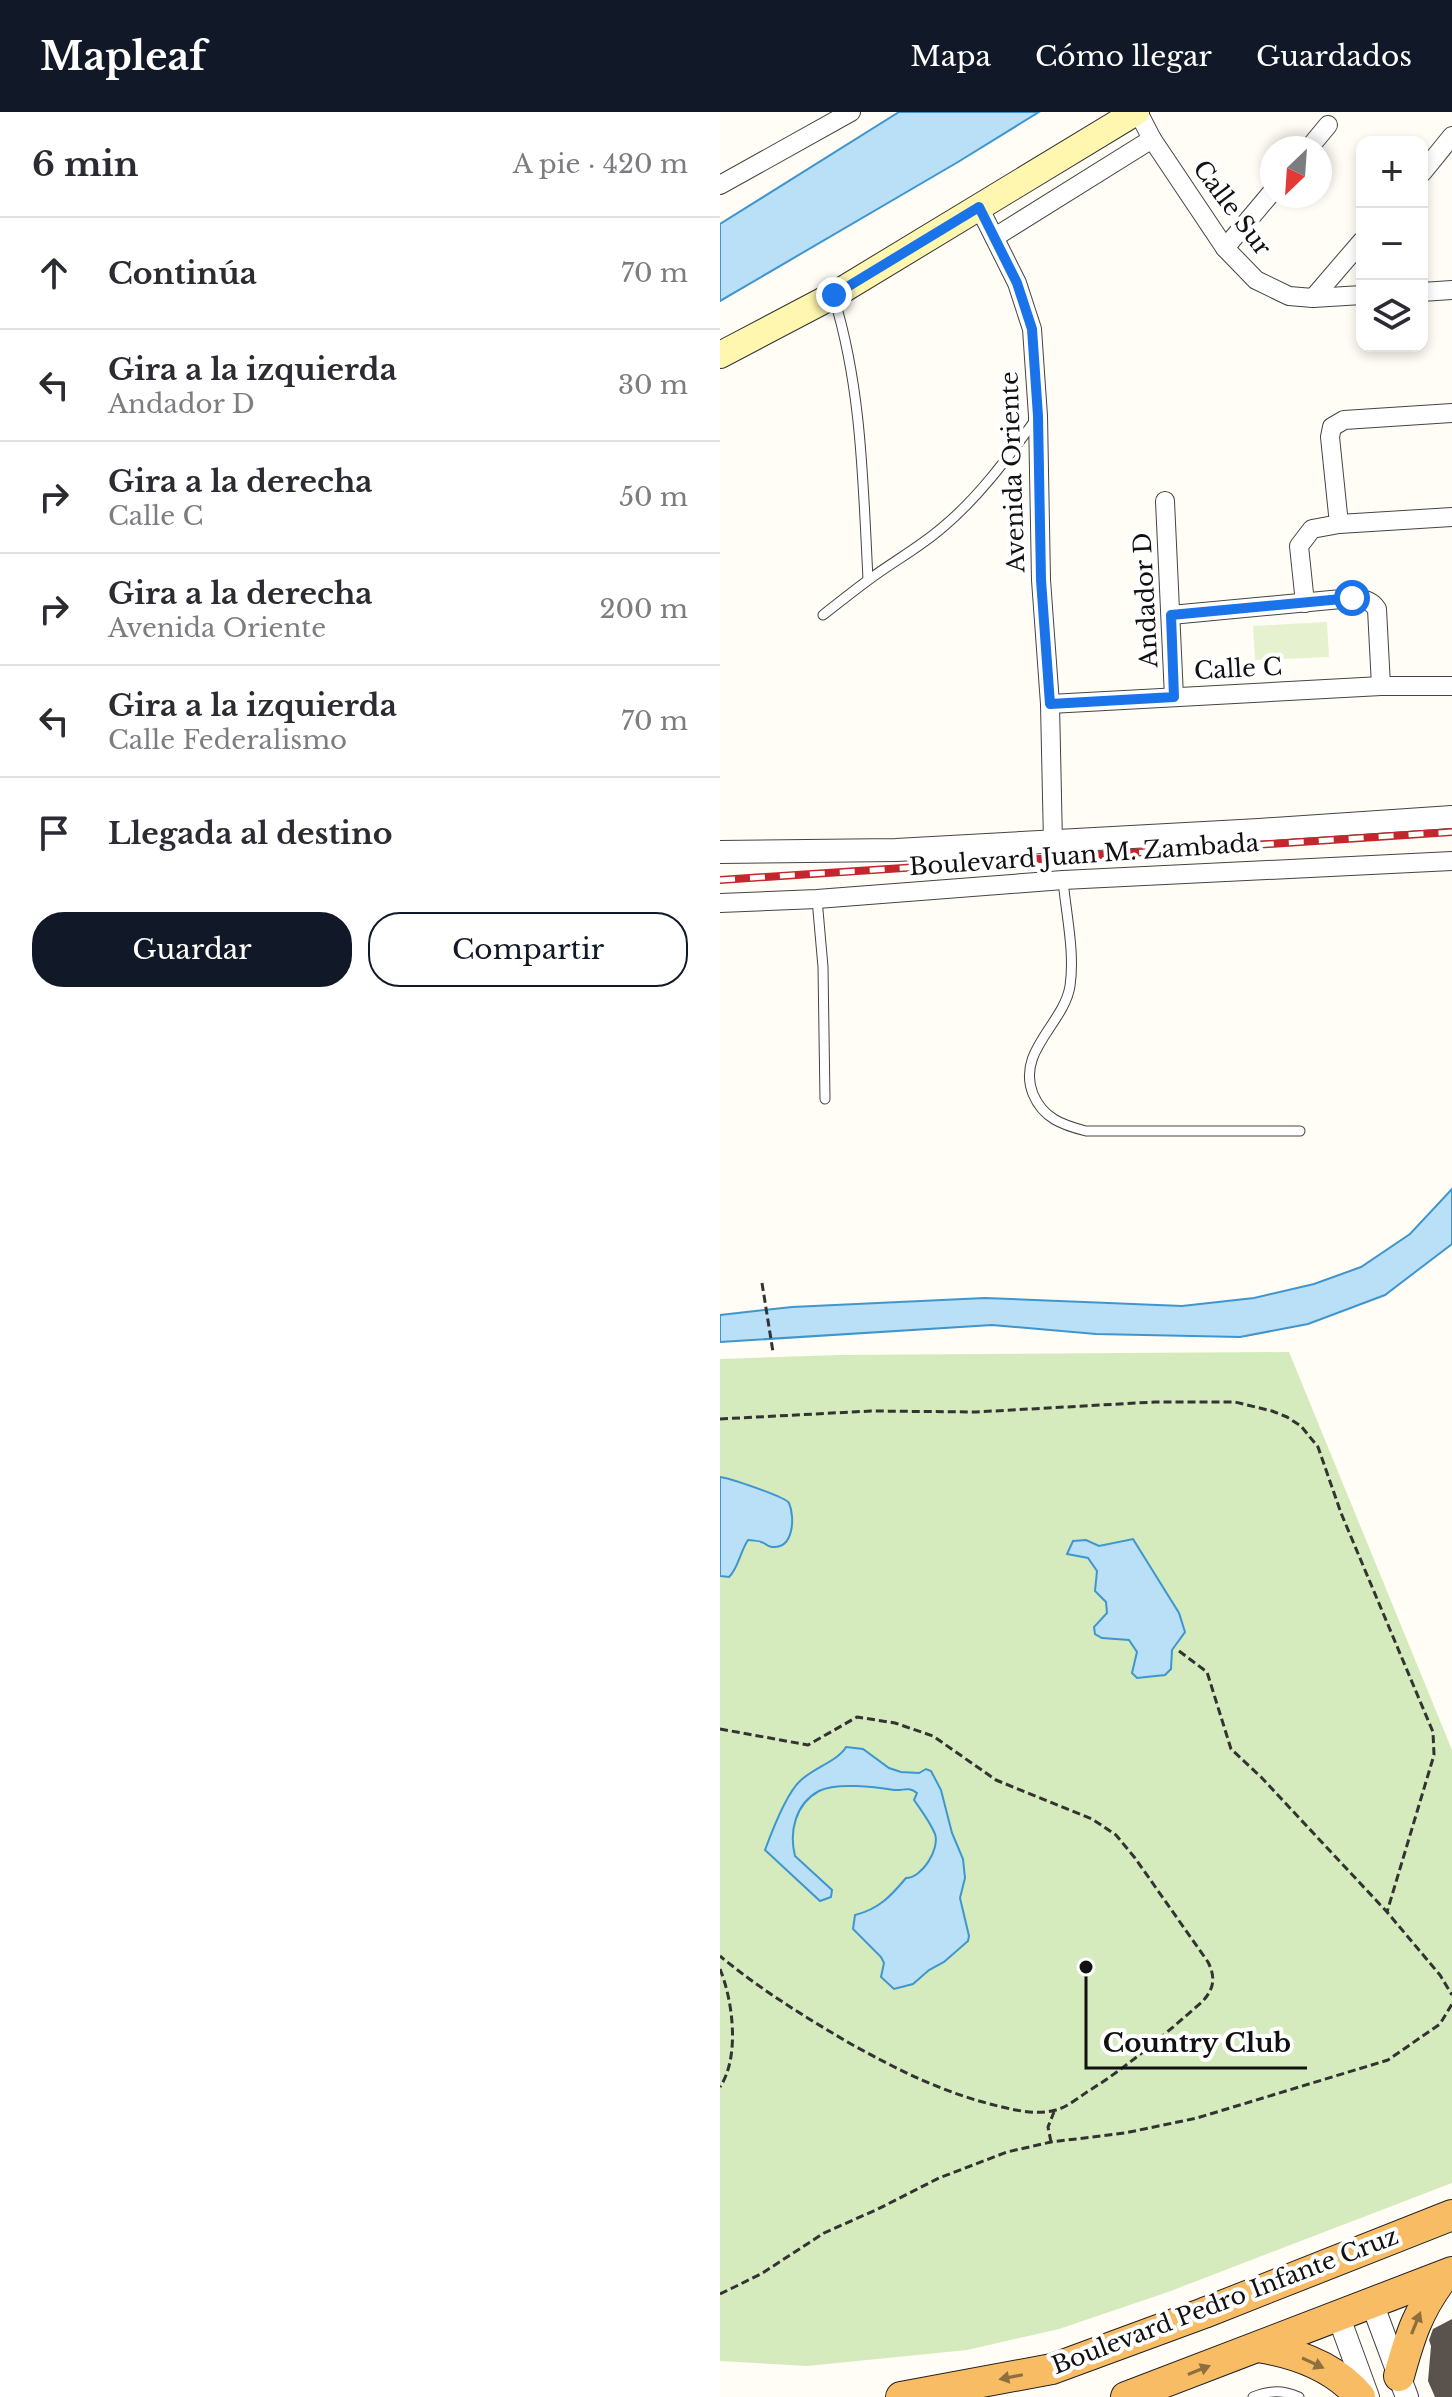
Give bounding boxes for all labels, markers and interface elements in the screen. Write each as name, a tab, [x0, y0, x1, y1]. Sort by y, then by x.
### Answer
text: Mapleaf	[40, 33, 206, 80]
text: Mapa	[910, 39, 991, 74]
text: Cómo llegar	[1035, 39, 1212, 74]
text: Guardados	[1256, 39, 1412, 74]
north arrow	[1260, 136, 1332, 208]
map controls	[1356, 136, 1428, 352]
button: +	[1356, 136, 1428, 208]
text: 6 min	[32, 143, 139, 185]
text: A pie · 420 m	[513, 148, 688, 180]
street label: Calle Sur	[1187, 154, 1278, 262]
button: −	[1356, 208, 1428, 280]
icon: ahead	[32, 251, 76, 295]
text: Continúa	[108, 255, 257, 292]
text: 70 m	[621, 257, 688, 289]
route end	[816, 277, 852, 313]
button: layers	[1356, 280, 1428, 352]
text: Gira a la izquierda	[108, 351, 397, 388]
icon: left	[32, 363, 76, 407]
text: 30 m	[618, 369, 688, 401]
street label: Avenida Oriente	[994, 371, 1031, 574]
text: Andador D	[108, 388, 255, 420]
text: Gira a la derecha	[108, 463, 373, 500]
icon: right	[32, 475, 76, 519]
text: 50 m	[619, 481, 688, 513]
text: Calle C	[108, 500, 203, 532]
street label: Andador D	[1127, 532, 1164, 669]
text: Gira a la derecha	[108, 575, 373, 612]
route start	[1334, 580, 1370, 616]
icon: right	[32, 587, 76, 631]
text: 200 m	[599, 593, 688, 625]
text: Avenida Oriente	[108, 612, 326, 644]
street label: Calle C	[1193, 652, 1283, 685]
text: Gira a la izquierda	[108, 687, 397, 724]
icon: left	[32, 699, 76, 743]
text: 70 m	[621, 705, 688, 737]
text: Calle Federalismo	[108, 724, 347, 756]
icon: arrive	[32, 811, 76, 855]
text: Llegada al destino	[108, 815, 393, 852]
street label: Boulevard Juan M. Zambada	[908, 828, 1261, 881]
button: Guardar	[32, 912, 352, 987]
button: Compartir	[368, 912, 688, 987]
callout: Country Club	[1086, 2018, 1307, 2068]
text: Country Club	[1103, 2027, 1291, 2059]
street label: Boulevard Pedro Infante Cruz	[1047, 2221, 1402, 2380]
one-way arrow	[1410, 2311, 1423, 2335]
one-way arrow	[1301, 2356, 1324, 2370]
one-way arrow	[1187, 2363, 1211, 2376]
one-way arrow	[999, 2371, 1024, 2383]

